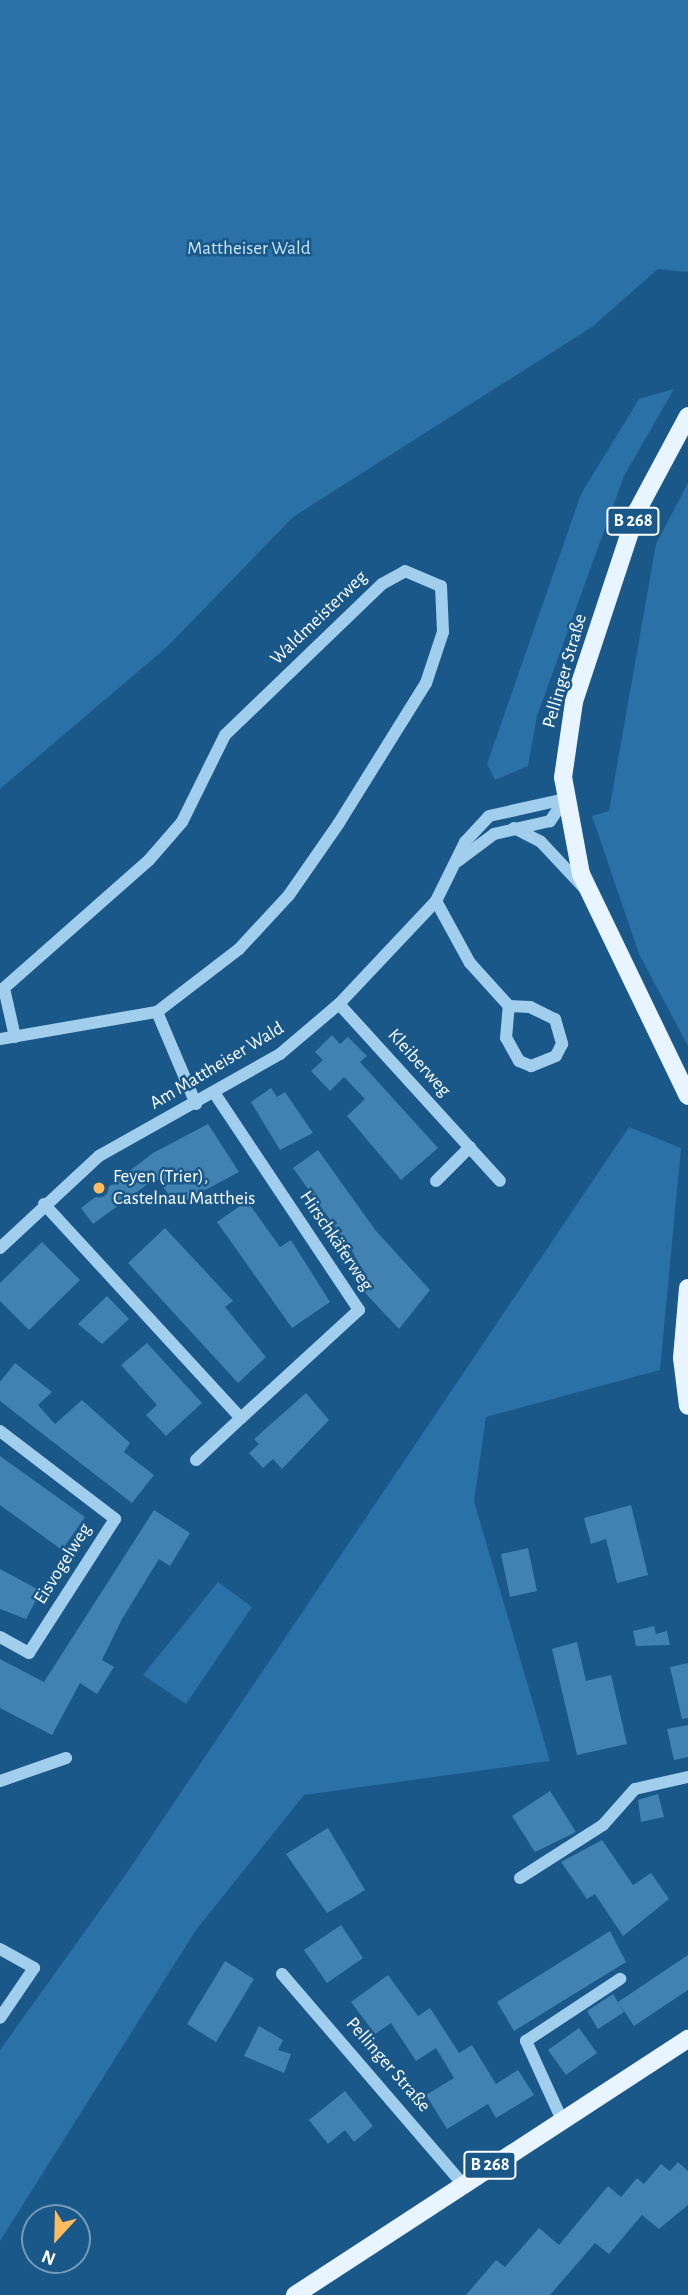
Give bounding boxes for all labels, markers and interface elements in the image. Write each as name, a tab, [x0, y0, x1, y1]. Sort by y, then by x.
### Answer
park label: Mattheiser Wald	[187, 238, 311, 260]
road number: B 268	[605, 506, 661, 536]
street label: Waldmeisterweg	[266, 566, 372, 670]
street label: Pellinger Straße	[538, 611, 592, 731]
street label: Am Mattheiser Wald	[146, 1017, 288, 1115]
street label: Kleiberweg	[383, 1024, 455, 1102]
place label: Feyen (Trier), Castelnau Mattheis	[113, 1166, 255, 1210]
marker: Feyen (Trier), Castelnau Mattheis	[91, 1180, 107, 1196]
street label: Hirschkäferweg	[294, 1187, 378, 1295]
street label: Eisvogelweg	[29, 1519, 97, 1609]
street label: Pellinger Straße	[341, 2013, 435, 2117]
road number: B 268	[462, 2150, 518, 2180]
north arrow	[21, 2204, 91, 2274]
text: N	[39, 2246, 58, 2268]

